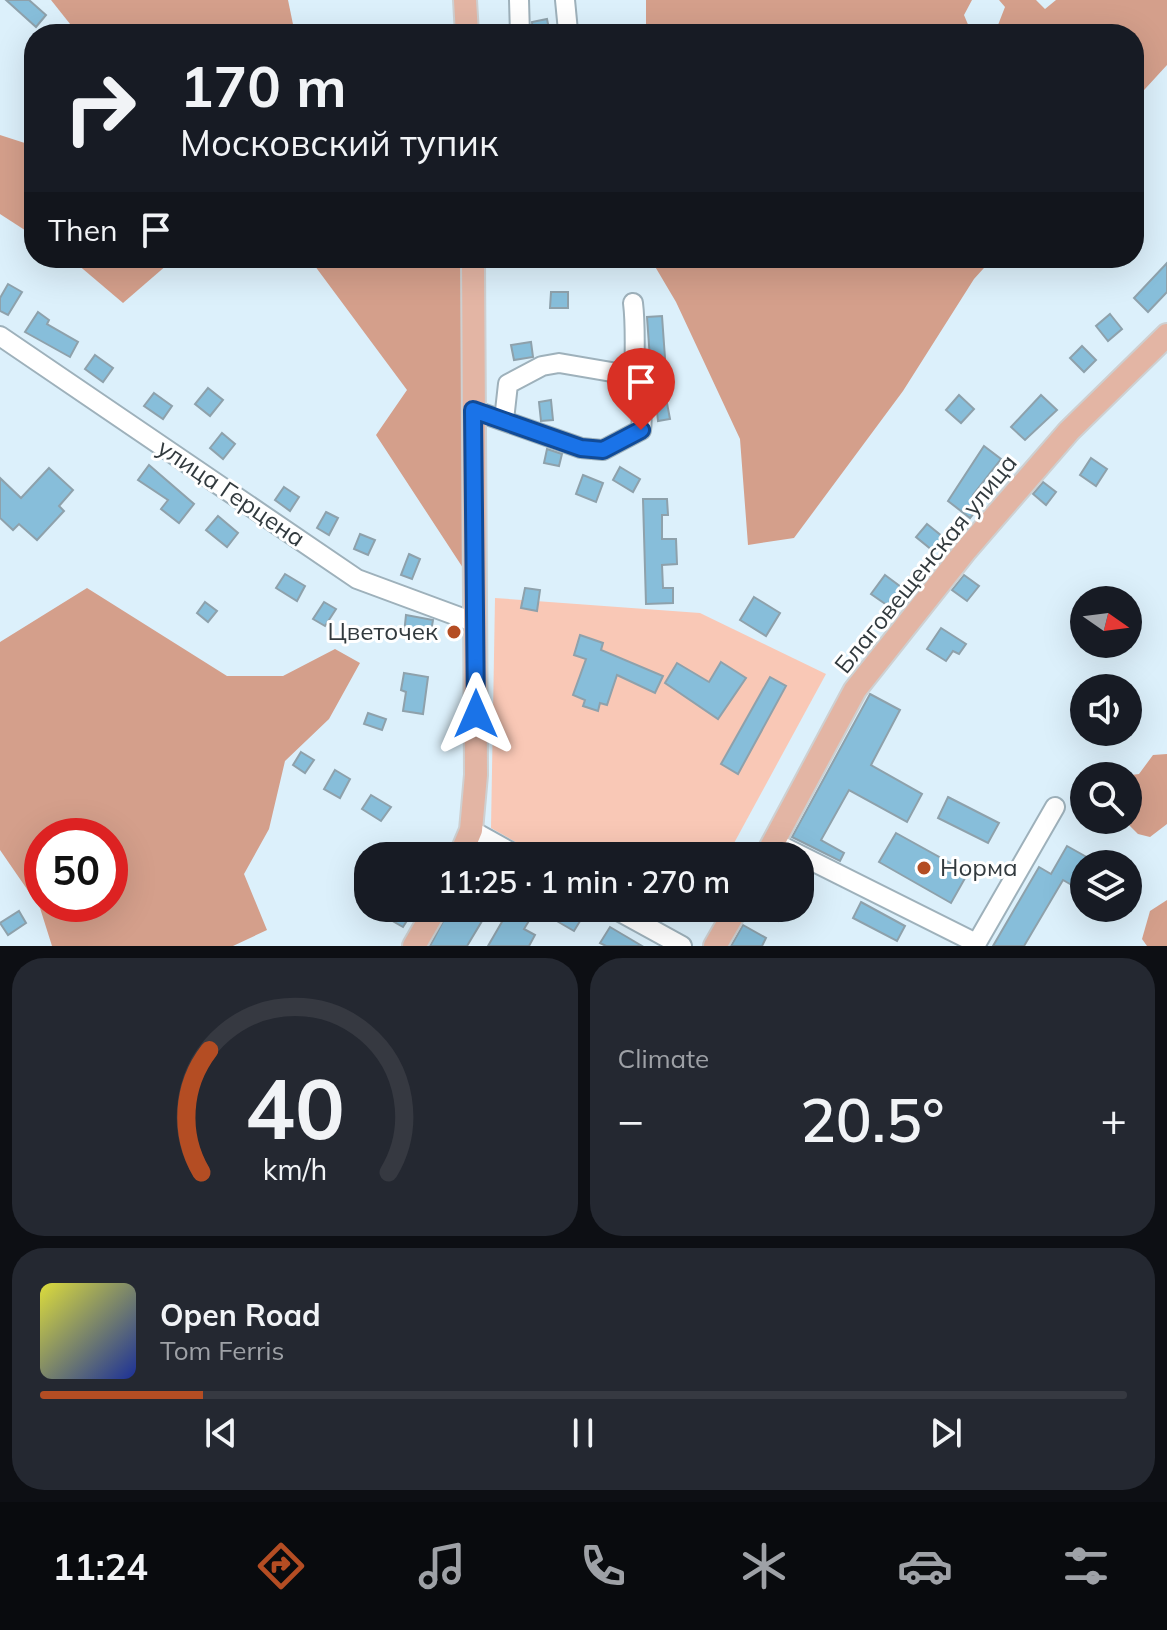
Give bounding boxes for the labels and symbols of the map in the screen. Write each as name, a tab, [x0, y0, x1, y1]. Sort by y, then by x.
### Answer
pin	[607, 348, 675, 430]
street label: улица Герцена	[152, 432, 311, 553]
street label: Благовещенская улица	[828, 448, 1023, 679]
north arrow	[1070, 586, 1142, 658]
place label: Цветочек	[327, 616, 438, 646]
marker: Цветочек	[445, 623, 463, 641]
position arrow	[434, 672, 518, 756]
speed limit sign: 50	[24, 818, 128, 922]
place label: Норма	[940, 852, 1018, 882]
marker: Норма	[915, 859, 933, 877]

